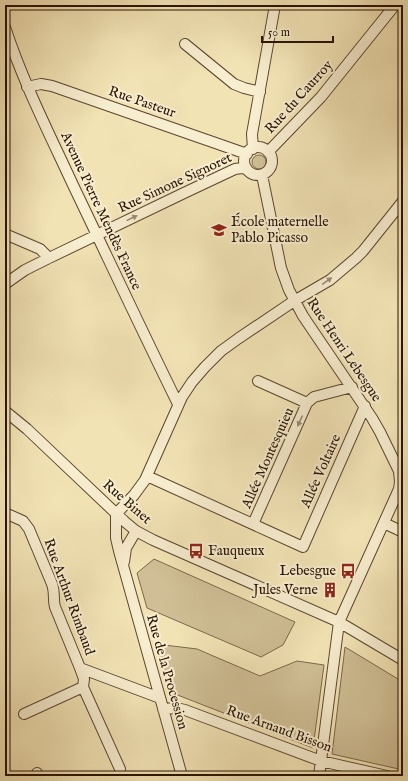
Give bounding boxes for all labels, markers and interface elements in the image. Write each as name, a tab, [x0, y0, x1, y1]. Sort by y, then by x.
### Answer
scale bar	[262, 18, 333, 44]
text: 50 m	[268, 25, 290, 40]
street label: Rue du Caurroy	[261, 56, 337, 138]
street label: Rue Pasteur	[106, 82, 178, 122]
street label: Avenue Pierre Mendès France	[56, 128, 146, 293]
street label: Rue Simone Signoret	[115, 149, 235, 217]
place label: École maternelle Pablo Picasso	[231, 212, 329, 247]
one-way arrow	[126, 215, 137, 221]
school or university icon: École maternelle Pablo Picasso	[210, 221, 228, 239]
one-way arrow	[322, 277, 333, 285]
street label: Rue Henri Lebesgue	[303, 295, 386, 406]
street label: Allée Montesquieu	[237, 405, 298, 512]
one-way arrow	[297, 415, 303, 426]
street label: Allée Voltaire	[296, 431, 345, 512]
street label: Rue Binet	[99, 476, 155, 528]
street label: Rue Arthur Rimbaud	[40, 536, 99, 658]
bus stop icon: Fauqueux	[187, 542, 205, 560]
place label: Fauqueux	[208, 542, 265, 560]
place label: Lebesgue	[279, 562, 337, 580]
bus stop icon: Lebesgue	[339, 562, 357, 580]
place label: Jules Verne	[251, 581, 319, 599]
building icon: Jules Verne	[321, 581, 339, 599]
street label: Rue de la Procession	[142, 612, 192, 732]
street label: Rue Arnaud Bisson	[224, 702, 335, 757]

